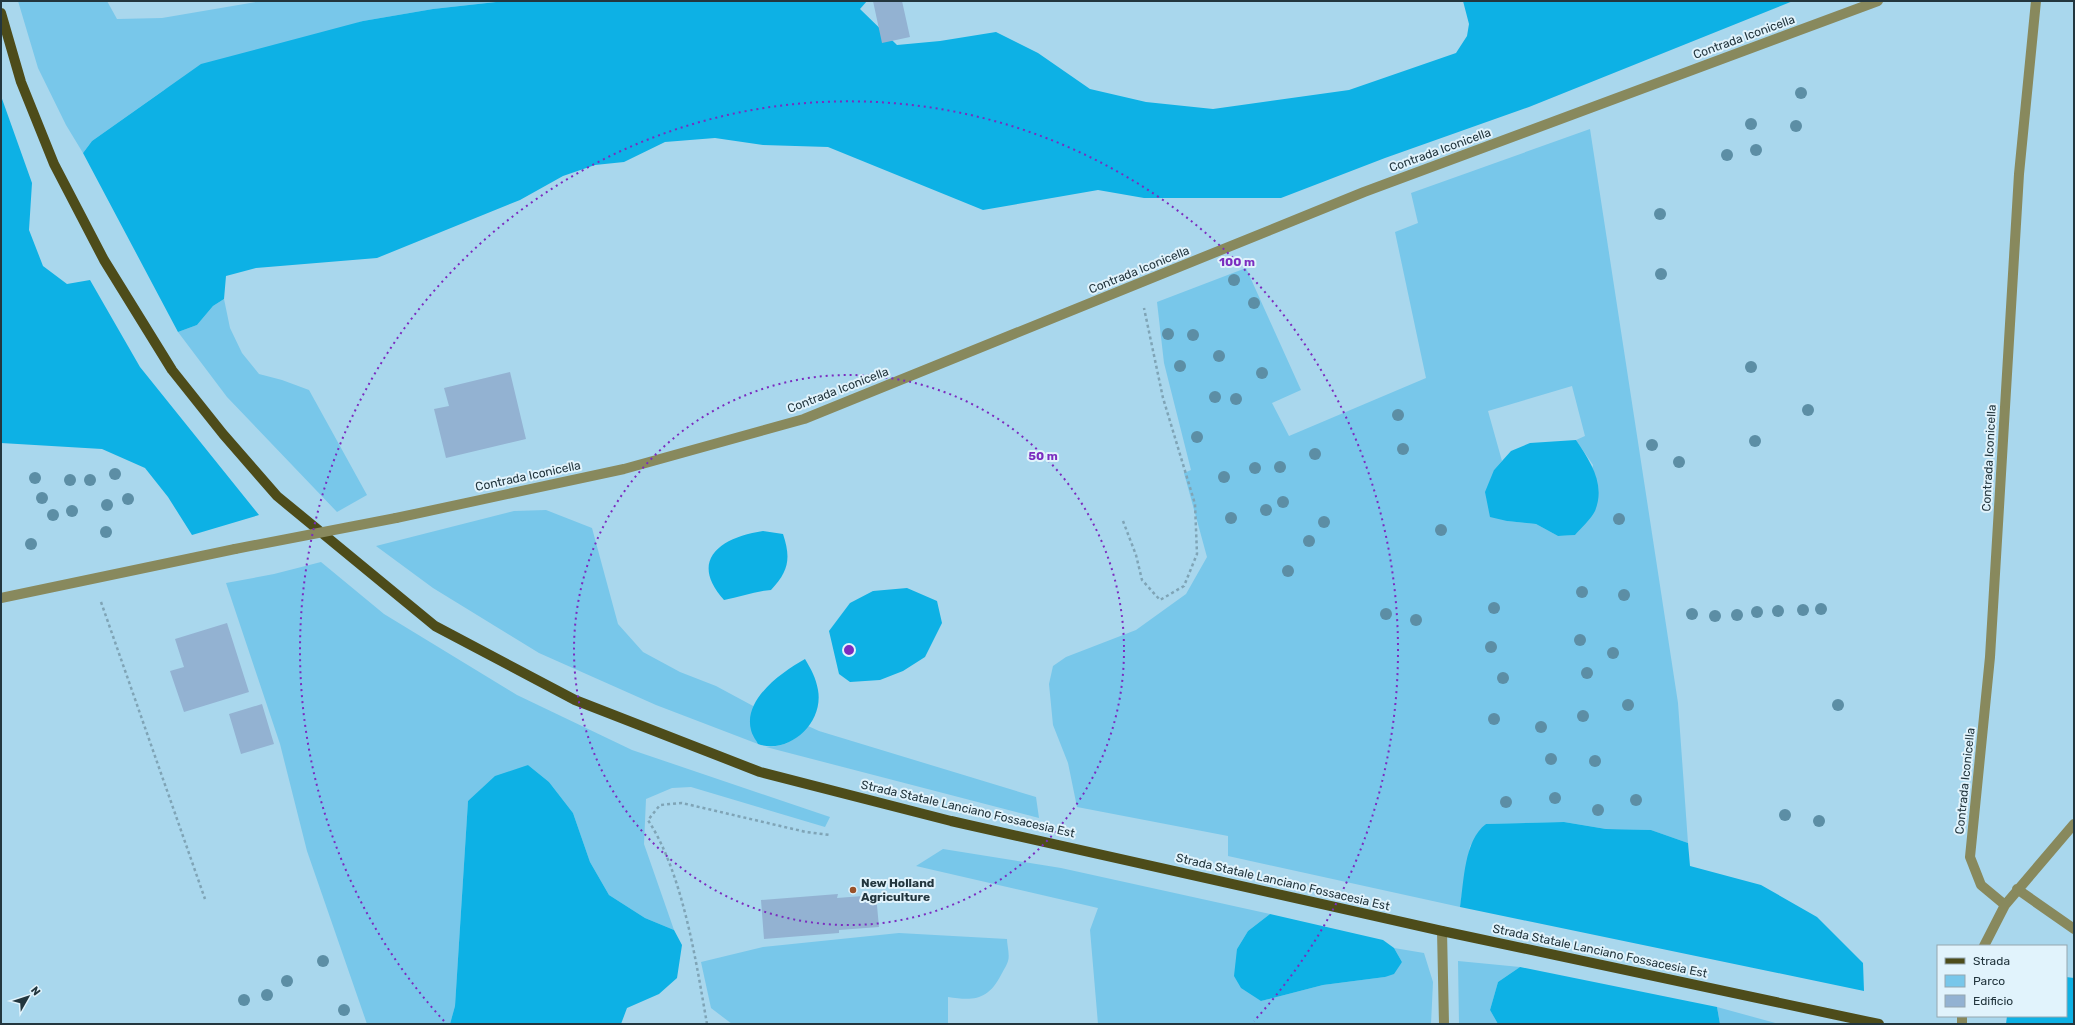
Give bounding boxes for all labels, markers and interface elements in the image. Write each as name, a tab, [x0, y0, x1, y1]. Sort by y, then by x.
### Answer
street label: Contrada Iconicella	[1691, 12, 1797, 62]
street label: Contrada Iconicella	[1387, 125, 1493, 175]
street label: Contrada Iconicella	[1087, 243, 1191, 297]
text: 100 m	[1219, 255, 1255, 269]
street label: Contrada Iconicella	[785, 364, 891, 416]
street label: Contrada Iconicella	[1979, 404, 1999, 512]
text: 50 m	[1028, 449, 1058, 463]
street label: Contrada Iconicella	[474, 458, 582, 494]
centre of rings	[842, 643, 856, 657]
street label: Contrada Iconicella	[1952, 727, 1978, 835]
street label: Strada Statale Lanciano Fossacesia Est	[860, 778, 1077, 841]
street label: Strada Statale Lanciano Fossacesia Est	[1175, 851, 1392, 914]
place label: New Holland Agriculture	[861, 876, 934, 904]
marker: New Holland Agriculture	[848, 885, 858, 895]
street label: Strada Statale Lanciano Fossacesia Est	[1491, 921, 1709, 981]
legend	[1937, 945, 2067, 1017]
text: Strada	[1973, 954, 2010, 968]
text: Parco	[1973, 974, 2005, 988]
north arrow	[8, 977, 48, 1017]
text: N	[28, 984, 43, 998]
text: Edificio	[1973, 994, 2013, 1008]

